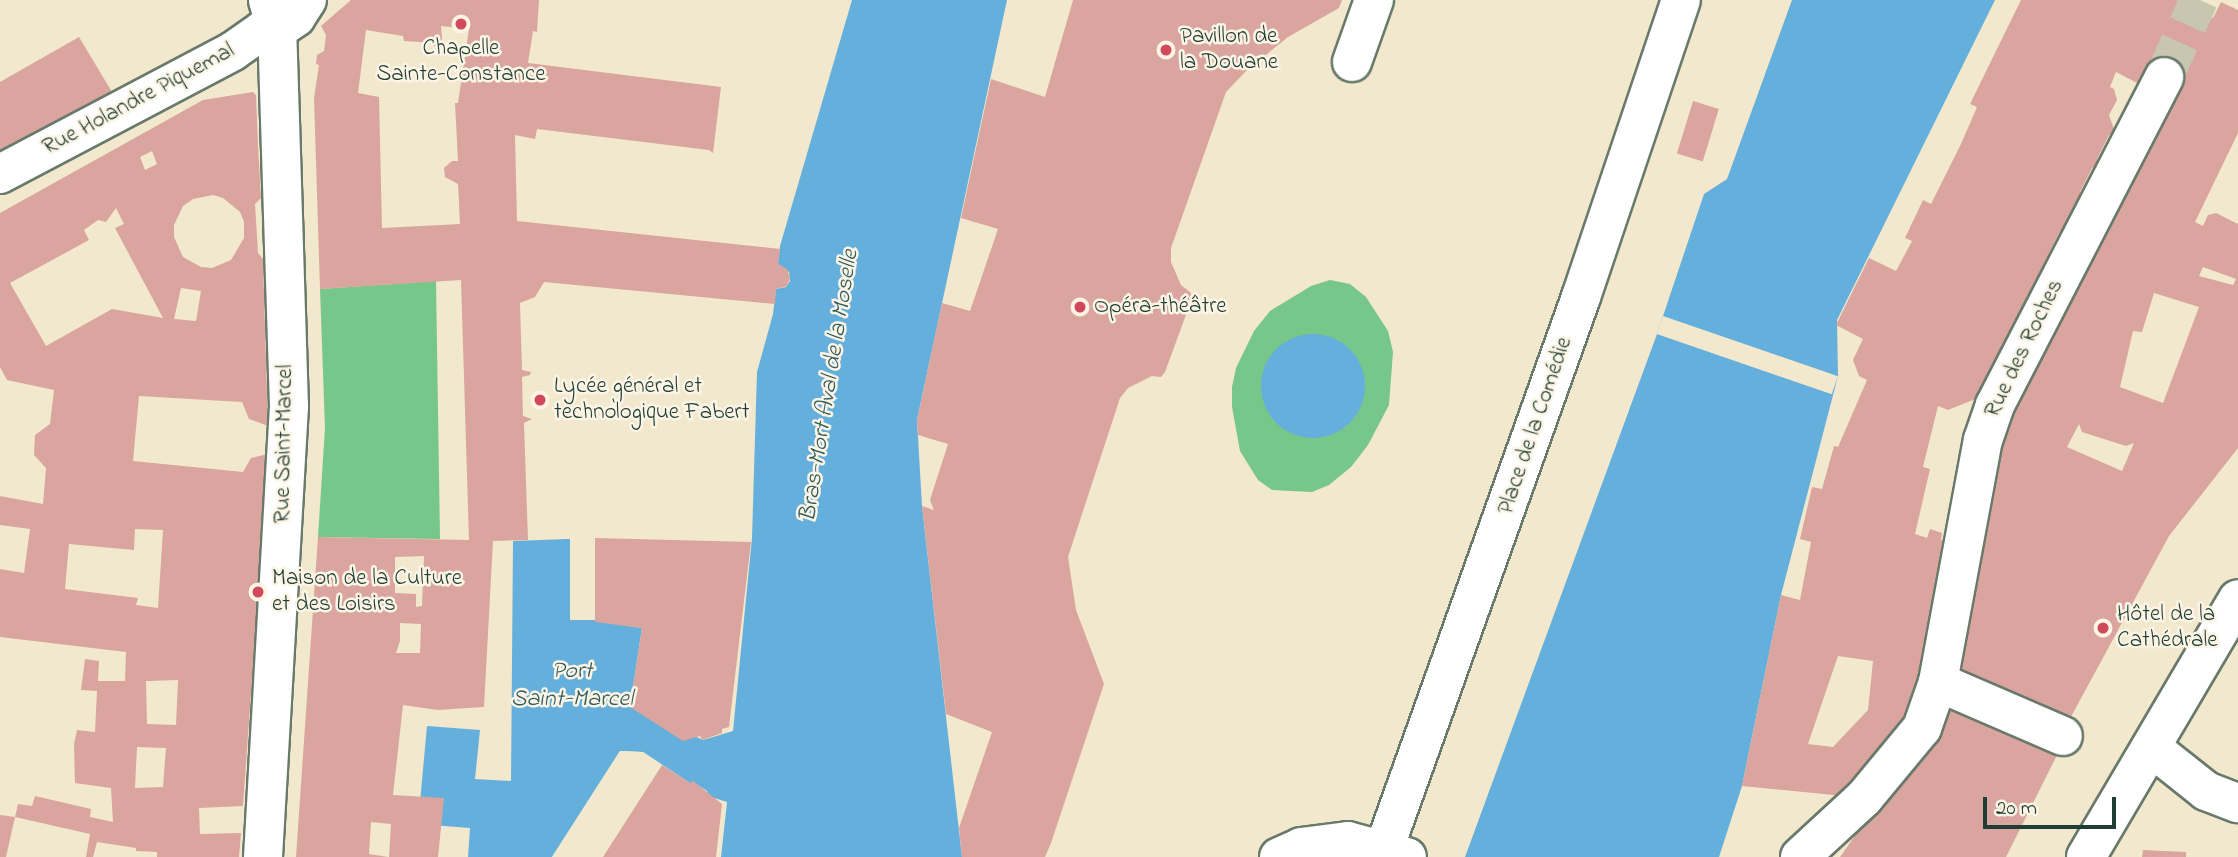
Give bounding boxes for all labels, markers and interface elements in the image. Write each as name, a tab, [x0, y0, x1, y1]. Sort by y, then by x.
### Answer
marker: Chapelle Sainte-Constance	[453, 16, 469, 32]
place label: Pavillon de la Douane	[1180, 23, 1278, 77]
place label: Chapelle Sainte-Constance	[377, 35, 545, 89]
street label: Rue Holandre Piquemal	[38, 38, 240, 162]
marker: Pavillon de la Douane	[1158, 42, 1174, 58]
water label: Bras-Mort Aval de la Moselle	[794, 248, 866, 524]
street label: Rue des Roches	[1980, 275, 2070, 423]
place label: Opéra-théâtre	[1094, 293, 1227, 321]
marker: Opéra-théâtre	[1072, 299, 1088, 315]
street label: Place de la Comédie	[1493, 334, 1579, 518]
street label: Rue Saint-Marcel	[270, 364, 300, 524]
place label: Lycée général et technologique Fabert	[554, 373, 749, 427]
marker: Lycée général et technologique Fabert	[532, 392, 548, 408]
place label: Maison de la Culture et des Loisirs	[272, 565, 462, 619]
marker: Maison de la Culture et des Loisirs	[250, 584, 266, 600]
place label: Hôtel de la Cathédrale	[2117, 601, 2218, 655]
marker: Hôtel de la Cathédrale	[2095, 620, 2111, 636]
water label: Port Saint-Marcel	[511, 658, 633, 714]
scale bar	[1986, 784, 2119, 828]
text: 20 m	[1996, 794, 2037, 824]

